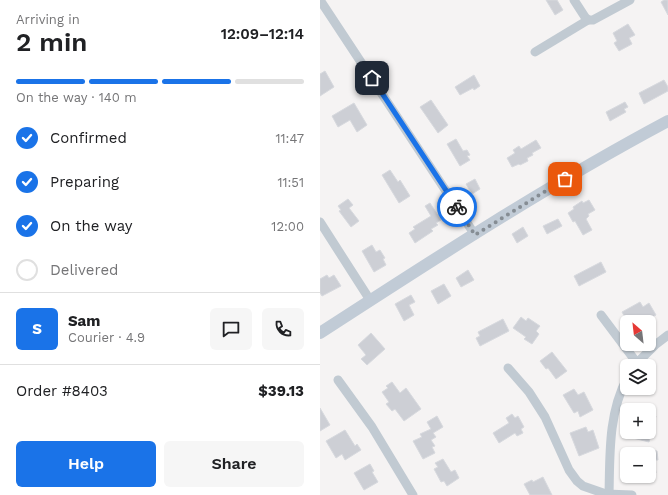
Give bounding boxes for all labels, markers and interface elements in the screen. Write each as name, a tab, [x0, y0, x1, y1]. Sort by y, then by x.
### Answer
text: Arriving in	[16, 12, 80, 27]
text: 12:09–12:14	[221, 25, 304, 43]
text: 2 min	[16, 27, 87, 57]
pin	[355, 61, 389, 95]
icon: home	[361, 67, 383, 89]
text: On the way · 140 m	[16, 90, 137, 105]
icon: check	[16, 127, 38, 149]
text: Confirmed	[50, 129, 127, 147]
text: 11:47	[275, 131, 304, 146]
pin	[548, 162, 582, 196]
icon: bag	[554, 168, 576, 190]
icon: check	[16, 171, 38, 193]
text: Preparing	[50, 173, 119, 191]
text: 11:51	[277, 175, 304, 190]
courier	[437, 187, 477, 227]
icon: bike	[446, 196, 468, 218]
icon: check	[16, 215, 38, 237]
text: On the way	[50, 217, 132, 235]
text: 12:00	[271, 219, 304, 234]
text: Delivered	[50, 261, 118, 279]
button: chat	[210, 308, 252, 350]
button: phone	[262, 308, 304, 350]
text: Sam	[68, 312, 100, 330]
north arrow	[620, 315, 656, 351]
map controls	[620, 315, 656, 483]
text: S	[32, 320, 42, 338]
text: Courier · 4.9	[68, 330, 145, 345]
button: layers	[620, 359, 656, 395]
text: Order #8403	[16, 382, 108, 400]
text: $39.13	[258, 382, 304, 400]
button: +	[620, 403, 656, 439]
button: Help	[16, 441, 156, 487]
button: Share	[164, 441, 304, 487]
button: −	[620, 447, 656, 483]

